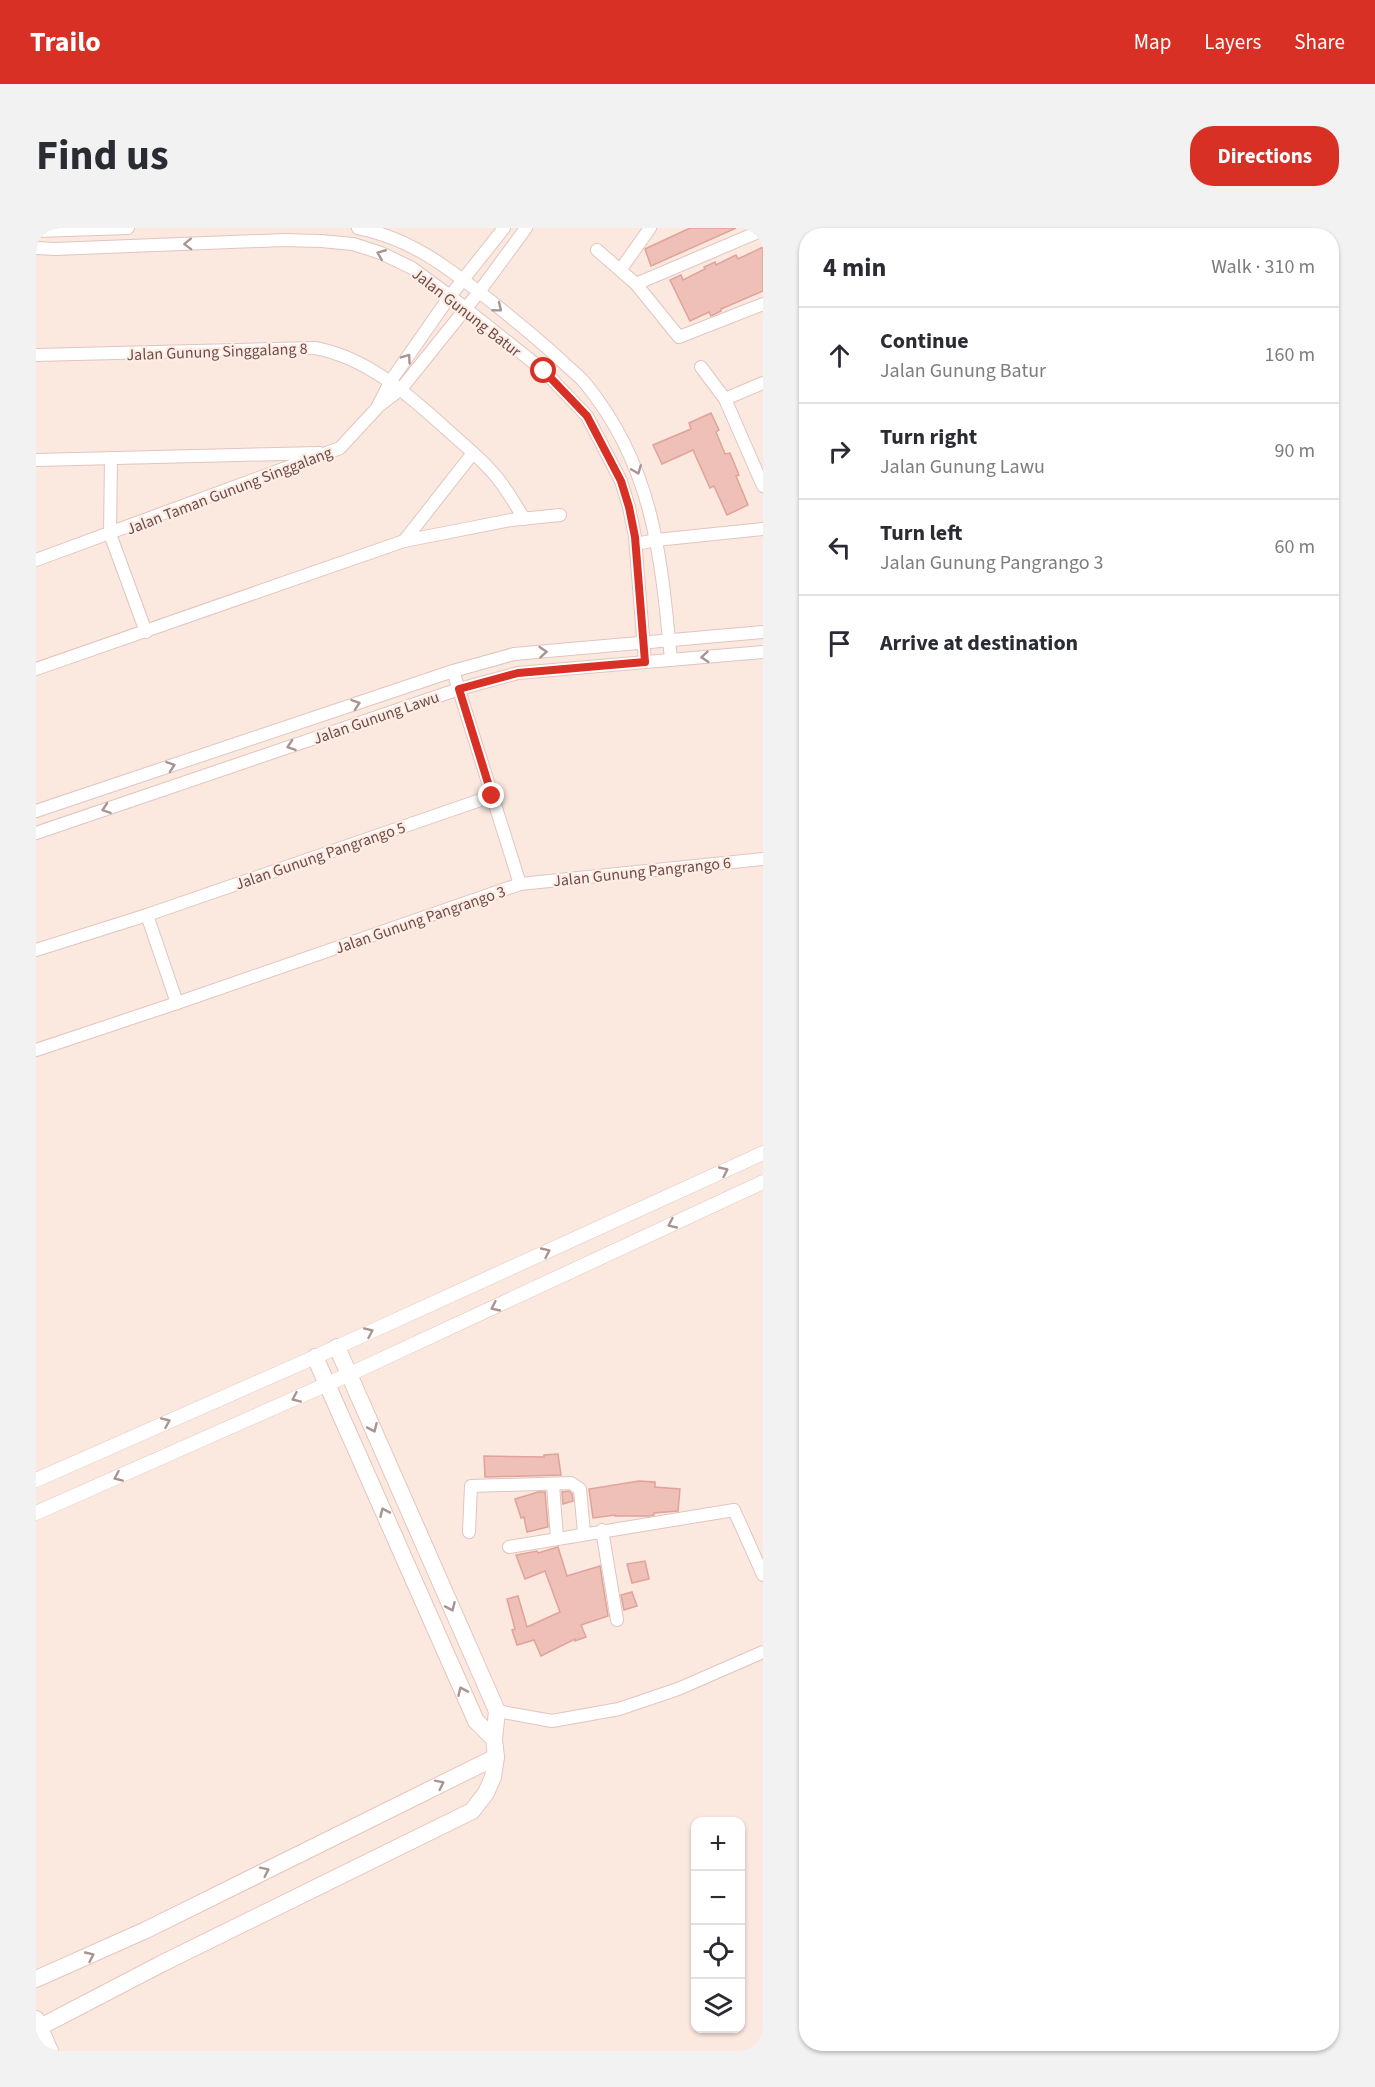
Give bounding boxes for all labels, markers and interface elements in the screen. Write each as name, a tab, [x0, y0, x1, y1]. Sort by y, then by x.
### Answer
text: Trailo	[30, 22, 101, 62]
text: Map	[1134, 27, 1171, 57]
text: Layers	[1204, 27, 1261, 57]
text: Share	[1294, 27, 1345, 57]
text: Find us	[36, 126, 169, 186]
button: Directions	[1190, 126, 1339, 186]
one-way arrow	[184, 237, 193, 250]
one-way arrow	[376, 249, 387, 261]
text: 4 min	[823, 249, 886, 286]
text: Walk · 310 m	[1211, 253, 1315, 281]
street label: Jalan Gunung Batur	[407, 263, 526, 363]
one-way arrow	[492, 300, 503, 311]
text: Continue	[880, 325, 969, 357]
street label: Jalan Gunung Singgalang 8	[126, 338, 308, 366]
icon: ahead	[823, 339, 856, 372]
text: 160 m	[1265, 341, 1315, 369]
one-way arrow	[400, 354, 411, 365]
route start	[530, 357, 556, 383]
text: Jalan Gunung Batur	[880, 357, 1046, 385]
text: Turn right	[880, 421, 977, 453]
icon: right	[823, 435, 856, 468]
text: 90 m	[1275, 437, 1315, 465]
street label: Jalan Taman Gunung Singgalang	[123, 441, 335, 540]
text: Jalan Gunung Lawu	[880, 453, 1045, 481]
one-way arrow	[630, 463, 642, 474]
text: Turn left	[880, 517, 962, 549]
icon: left	[823, 531, 856, 564]
text: 60 m	[1275, 533, 1315, 561]
text: Jalan Gunung Pangrango 3	[880, 549, 1103, 577]
icon: arrive	[823, 627, 856, 660]
text: Arrive at destination	[880, 627, 1078, 659]
one-way arrow	[539, 646, 548, 659]
one-way arrow	[700, 650, 709, 663]
street label: Jalan Gunung Lawu	[310, 686, 442, 750]
one-way arrow	[350, 699, 361, 711]
one-way arrow	[286, 739, 297, 752]
one-way arrow	[165, 761, 176, 773]
route end	[478, 782, 504, 808]
one-way arrow	[101, 801, 112, 814]
street label: Jalan Gunung Pangrango 5	[232, 816, 408, 895]
street label: Jalan Gunung Pangrango 6	[552, 852, 732, 892]
street label: Jalan Gunung Pangrango 3	[332, 880, 508, 959]
one-way arrow	[717, 1166, 728, 1178]
one-way arrow	[667, 1217, 678, 1229]
one-way arrow	[540, 1247, 551, 1259]
one-way arrow	[490, 1299, 501, 1311]
one-way arrow	[362, 1328, 373, 1340]
one-way arrow	[291, 1391, 302, 1403]
one-way arrow	[160, 1418, 171, 1430]
one-way arrow	[366, 1422, 378, 1433]
one-way arrow	[113, 1470, 124, 1482]
one-way arrow	[379, 1507, 391, 1518]
one-way arrow	[444, 1600, 456, 1611]
one-way arrow	[458, 1686, 470, 1697]
one-way arrow	[433, 1780, 444, 1791]
map controls	[691, 1817, 745, 2033]
button: +	[691, 1817, 745, 1871]
one-way arrow	[259, 1866, 270, 1878]
button: −	[691, 1871, 745, 1925]
button: locate	[691, 1925, 745, 1979]
one-way arrow	[83, 1951, 94, 1963]
button: layers	[691, 1979, 745, 2033]

